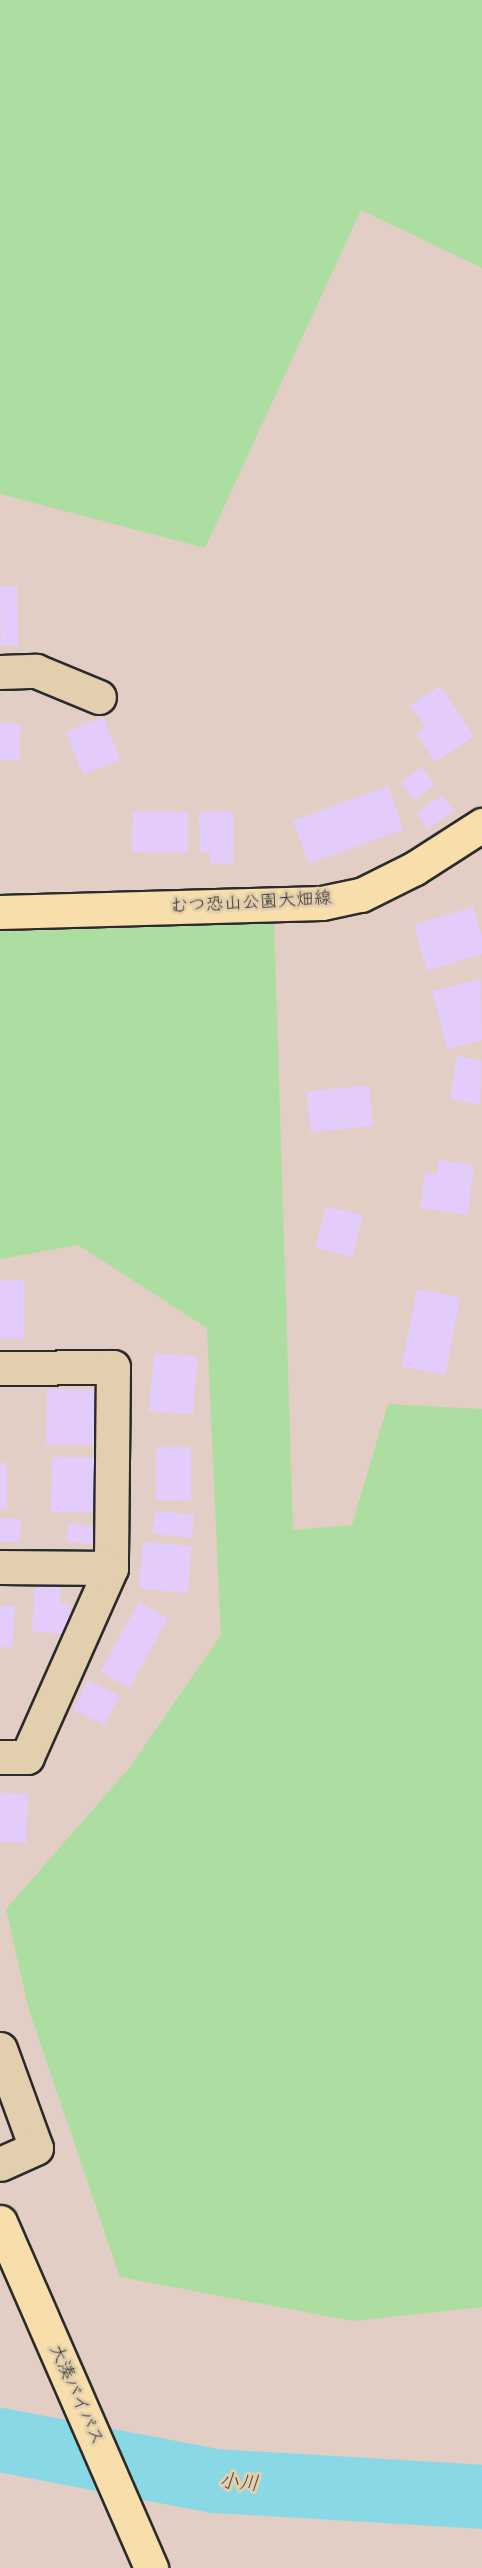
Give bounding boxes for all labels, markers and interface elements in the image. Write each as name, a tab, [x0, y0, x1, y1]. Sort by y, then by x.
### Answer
street label: むつ恐山公園大畑線	[170, 888, 332, 918]
street label: 大湊バイパス	[44, 2341, 108, 2449]
water label: 小川	[218, 2469, 260, 2495]

